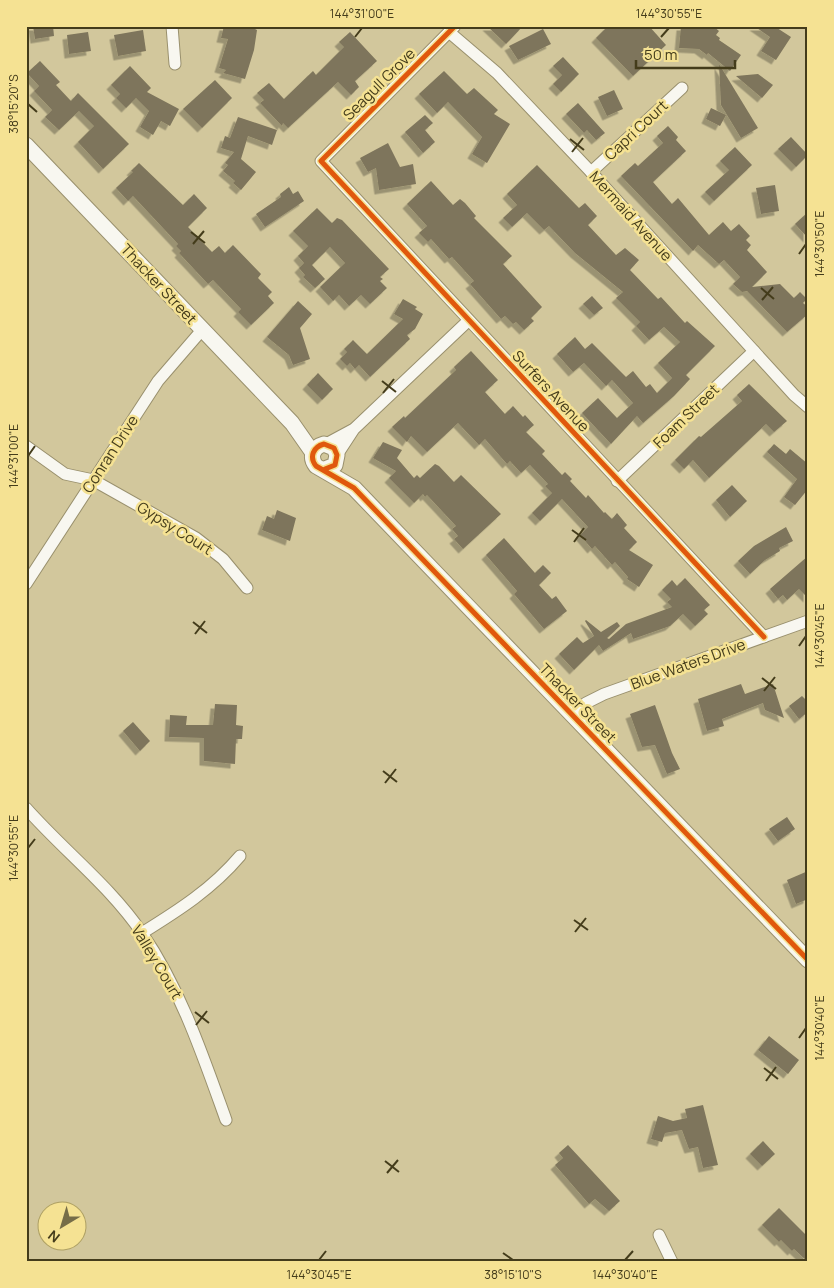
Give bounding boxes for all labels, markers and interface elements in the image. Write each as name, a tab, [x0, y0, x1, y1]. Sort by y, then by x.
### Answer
text: 144°31'00"E	[330, 5, 394, 22]
text: 144°30'55"E	[636, 5, 702, 22]
scale bar	[636, 38, 735, 70]
street label: Seagull Grove	[338, 43, 420, 125]
text: 50 m	[644, 44, 678, 65]
text: 38°15'20"S	[5, 74, 22, 134]
street label: Capri Court	[600, 95, 672, 165]
street label: Mermaid Avenue	[585, 166, 677, 266]
text: 144°30'50"E	[811, 211, 828, 277]
street label: Thacker Street	[116, 239, 202, 329]
street label: Surfers Avenue	[508, 346, 595, 437]
street label: Foam Street	[648, 379, 724, 453]
street label: Conran Drive	[77, 411, 143, 497]
text: 144°31'00"E	[5, 424, 22, 488]
street label: Gypsy Court	[133, 496, 217, 560]
text: 144°30'45"E	[811, 603, 828, 668]
street label: Blue Waters Drive	[628, 633, 748, 694]
street label: Thacker Street	[535, 659, 621, 747]
text: 144°30'55"E	[5, 815, 22, 881]
street label: Valley Court	[127, 921, 187, 1003]
text: 144°30'40"E	[811, 995, 828, 1061]
north arrow	[38, 1200, 88, 1250]
text: N	[44, 1226, 64, 1247]
text: 144°30'45"E	[287, 1266, 352, 1283]
text: 38°15'10"S	[484, 1266, 542, 1283]
text: 144°30'40"E	[592, 1266, 658, 1283]

